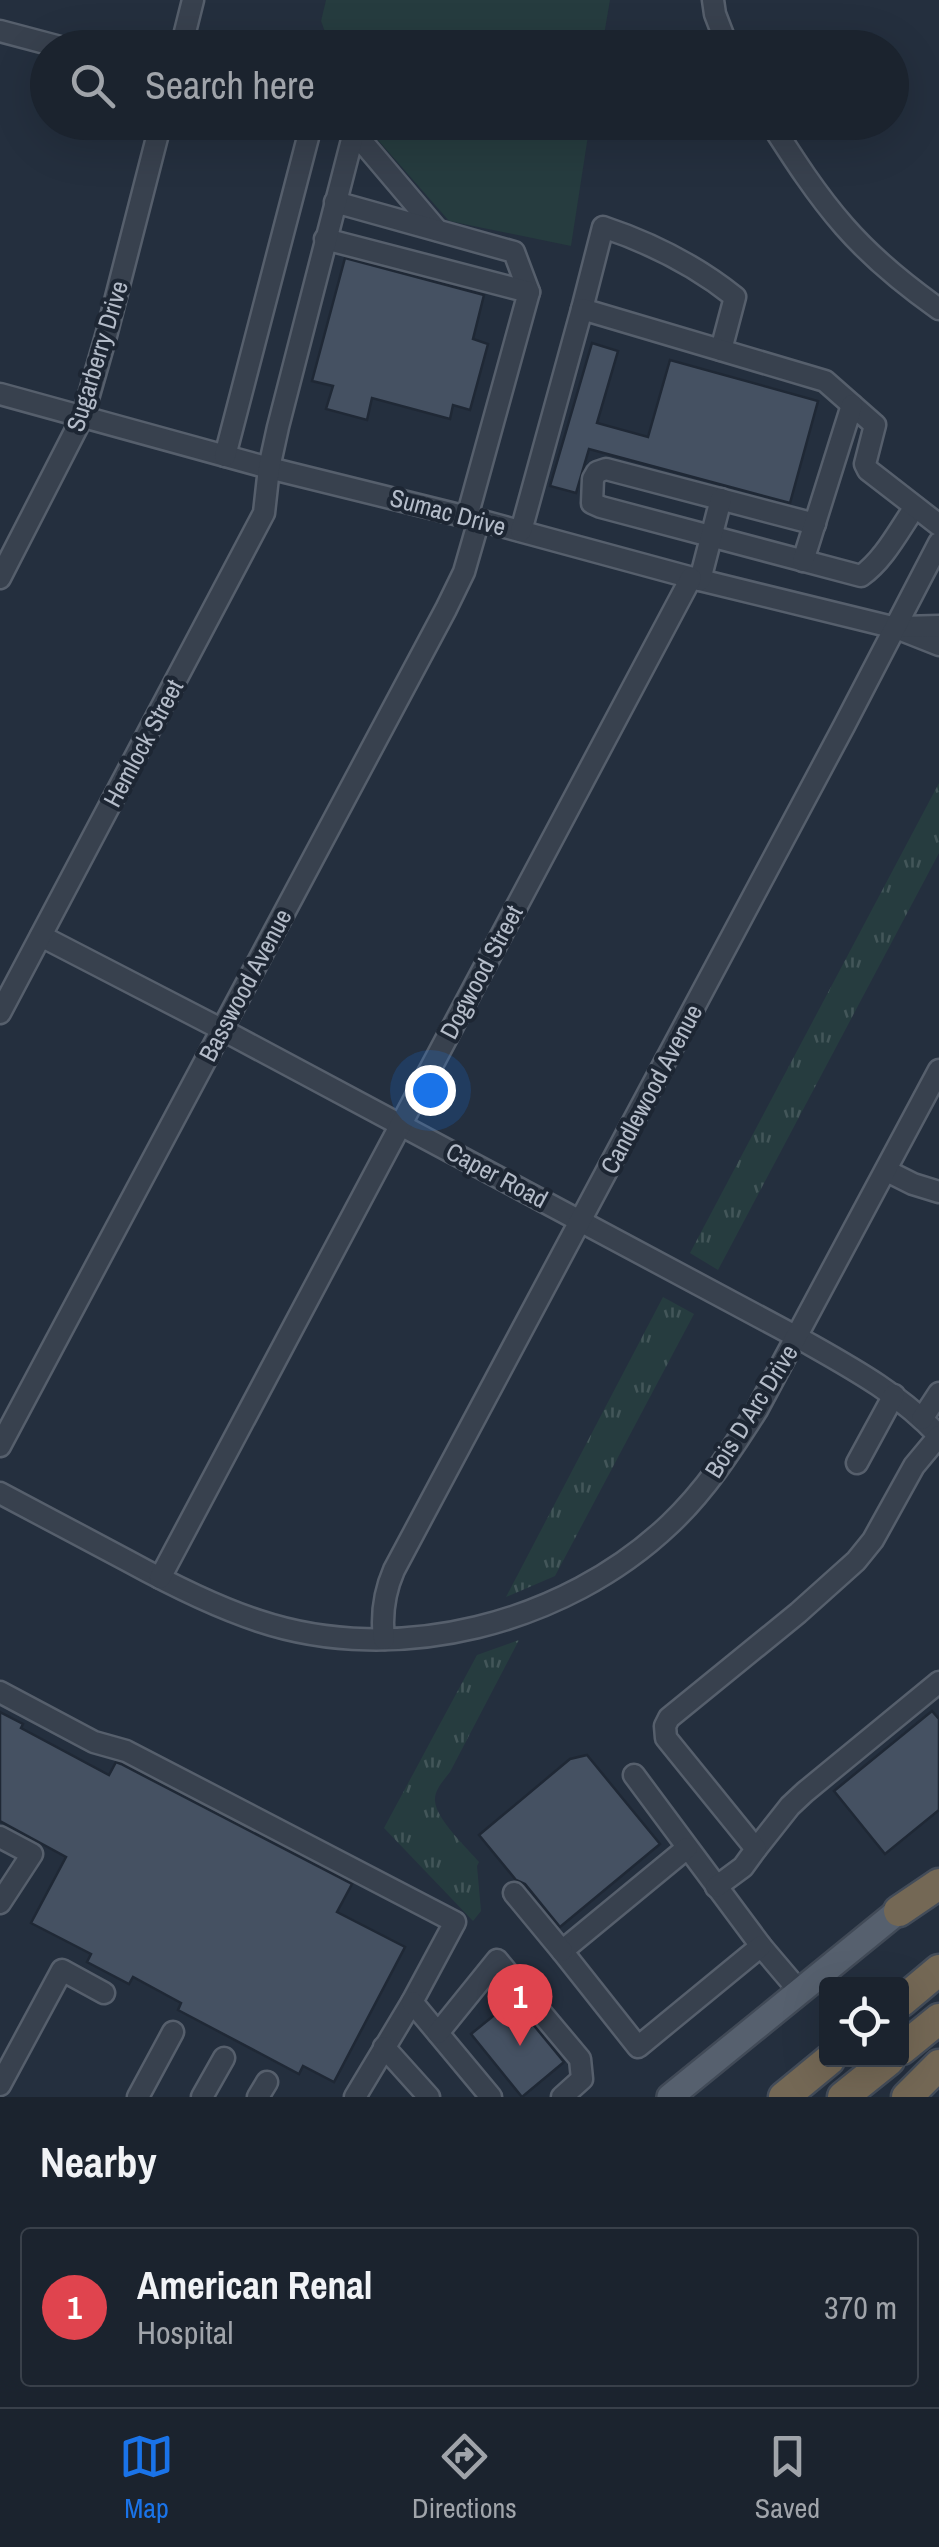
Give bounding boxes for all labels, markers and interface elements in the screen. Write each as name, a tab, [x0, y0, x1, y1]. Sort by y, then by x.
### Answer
search box	[30, 30, 909, 140]
icon: search	[65, 58, 120, 113]
text: Search here	[145, 60, 315, 111]
street label: Sugarberry Drive	[58, 276, 136, 436]
street label: Sumac Drive	[386, 480, 510, 544]
street label: Hemlock Street	[95, 673, 191, 813]
street label: Dogwood Street	[431, 899, 531, 1045]
street label: Basswood Avenue	[190, 903, 300, 1067]
street label: Candlewood Avenue	[592, 998, 710, 1180]
your location	[405, 1065, 456, 1116]
street label: Caper Road	[440, 1134, 554, 1216]
street label: Bois D Arc Drive	[696, 1338, 806, 1484]
pin: 1	[488, 1964, 552, 2046]
map controls	[819, 1977, 909, 2067]
button: locate	[819, 1977, 909, 2067]
text: Nearby	[40, 2134, 157, 2190]
text: American Renal	[137, 2260, 373, 2311]
text: 1	[67, 2286, 82, 2329]
text: 370 m	[824, 2286, 897, 2329]
text: Hospital	[137, 2311, 233, 2354]
tab: Map	[119, 2429, 174, 2527]
tab: Directions	[412, 2429, 517, 2527]
tab: Saved	[755, 2429, 820, 2527]

